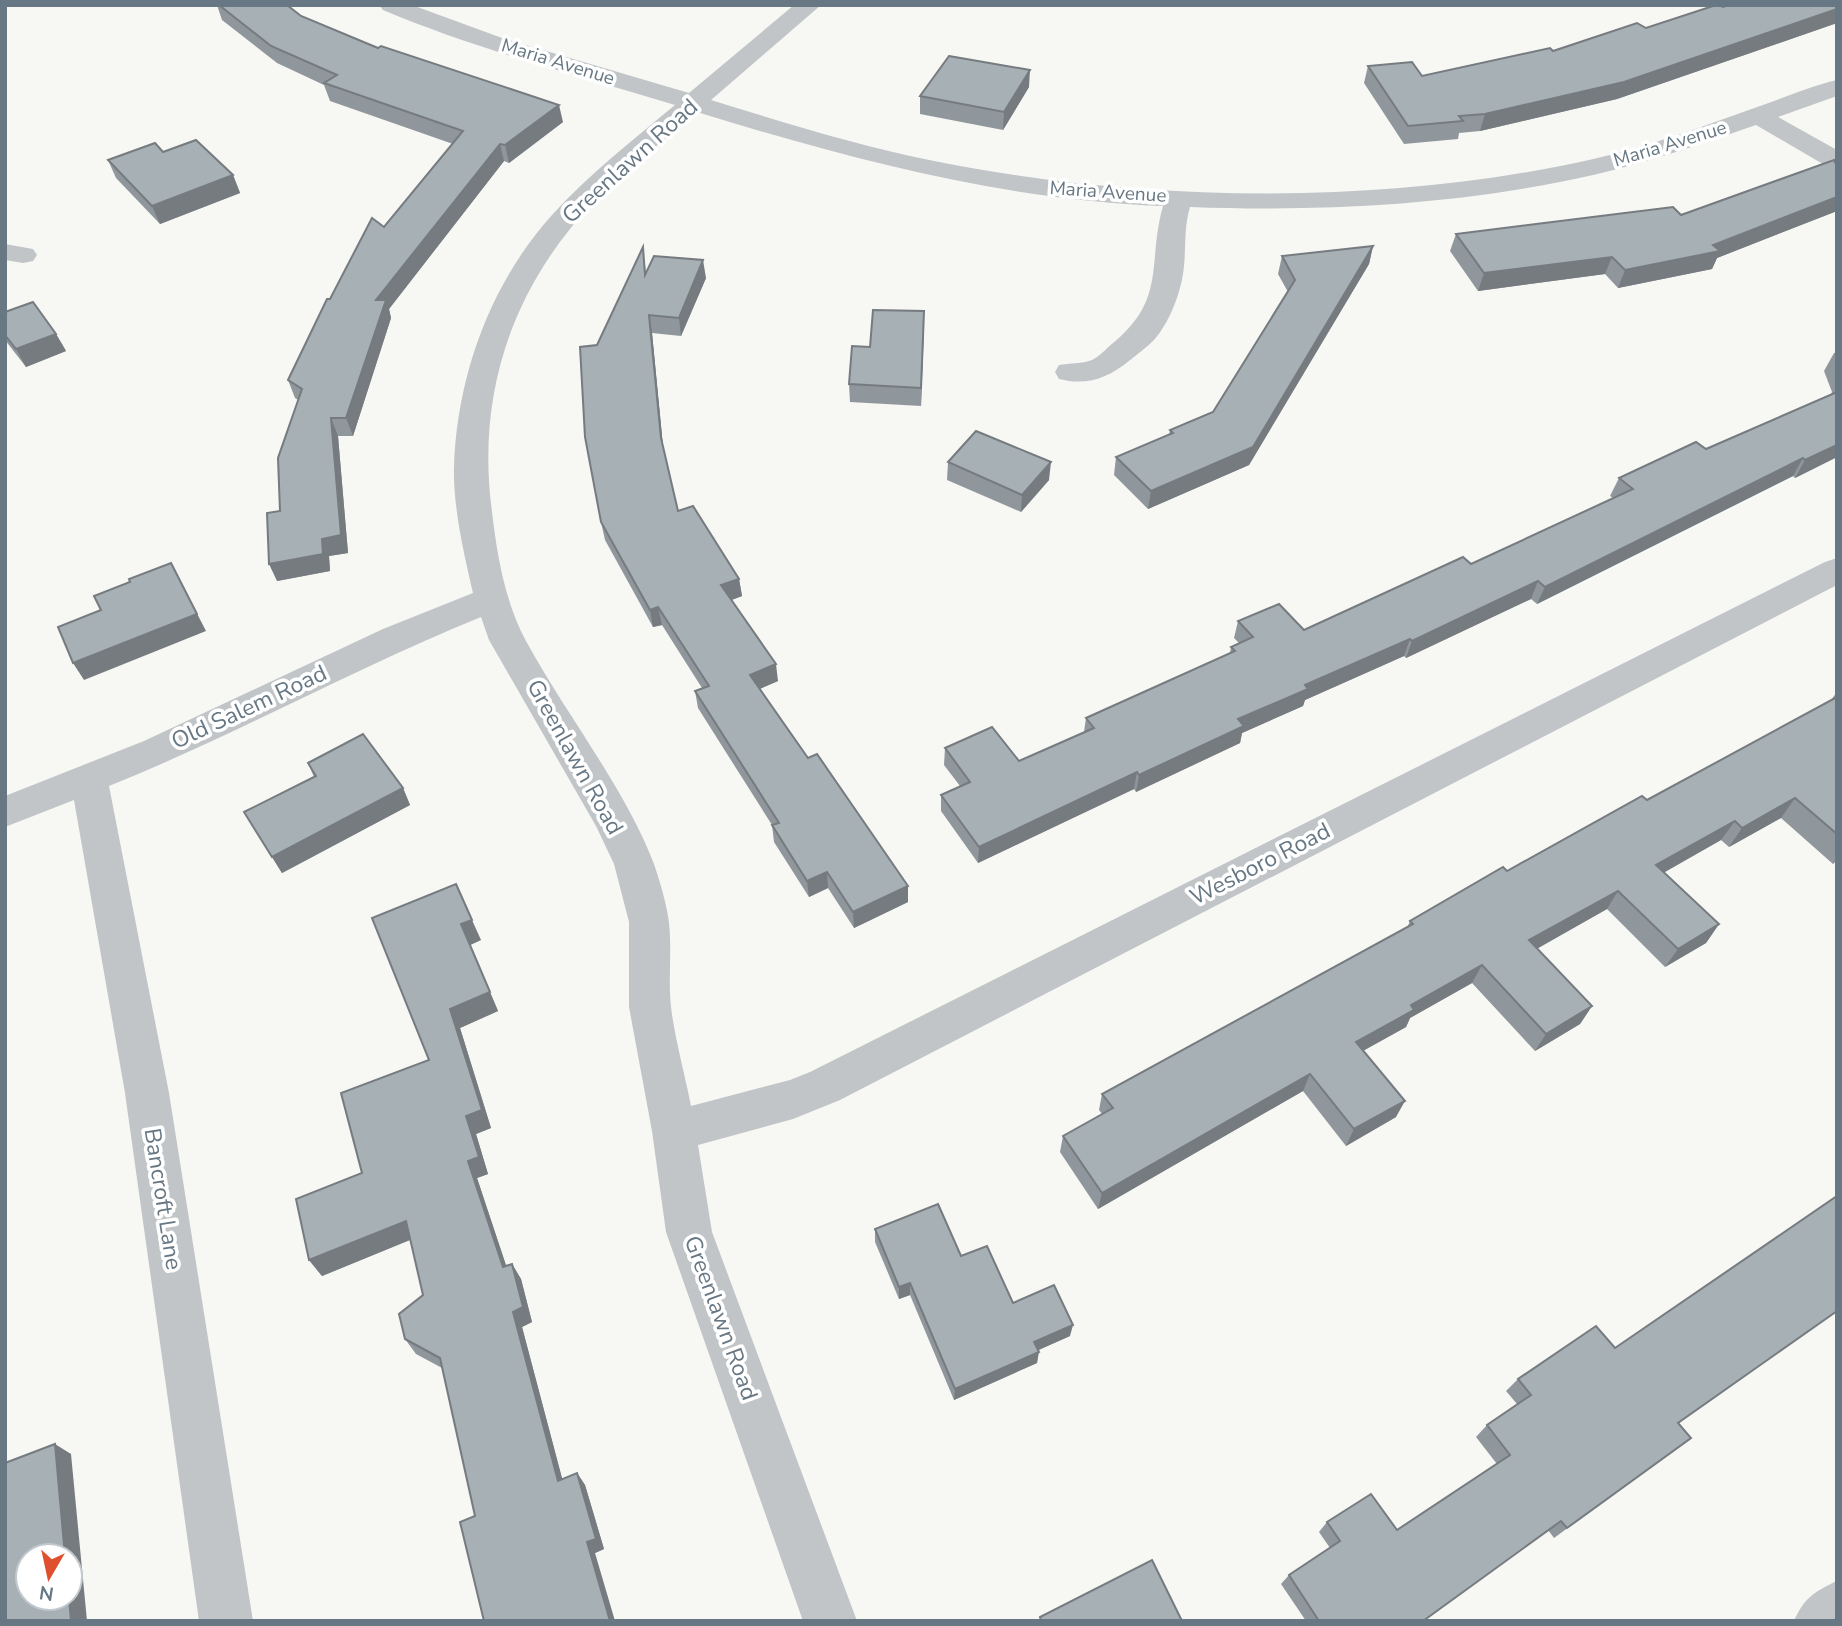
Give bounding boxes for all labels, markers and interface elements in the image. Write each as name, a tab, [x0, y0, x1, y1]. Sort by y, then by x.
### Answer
street label: Maria Avenue	[498, 32, 618, 92]
street label: Greenlawn Road	[555, 92, 705, 230]
street label: Maria Avenue	[1610, 114, 1730, 174]
street label: Maria Avenue	[1049, 175, 1167, 209]
street label: Old Salem Road	[166, 657, 332, 757]
street label: Greenlawn Road	[519, 674, 631, 840]
street label: Wesboro Road	[1184, 815, 1336, 913]
street label: Bancroft Lane	[136, 1126, 190, 1272]
street label: Greenlawn Road	[677, 1231, 765, 1405]
north arrow	[14, 1542, 84, 1612]
text: N	[37, 1579, 56, 1607]

